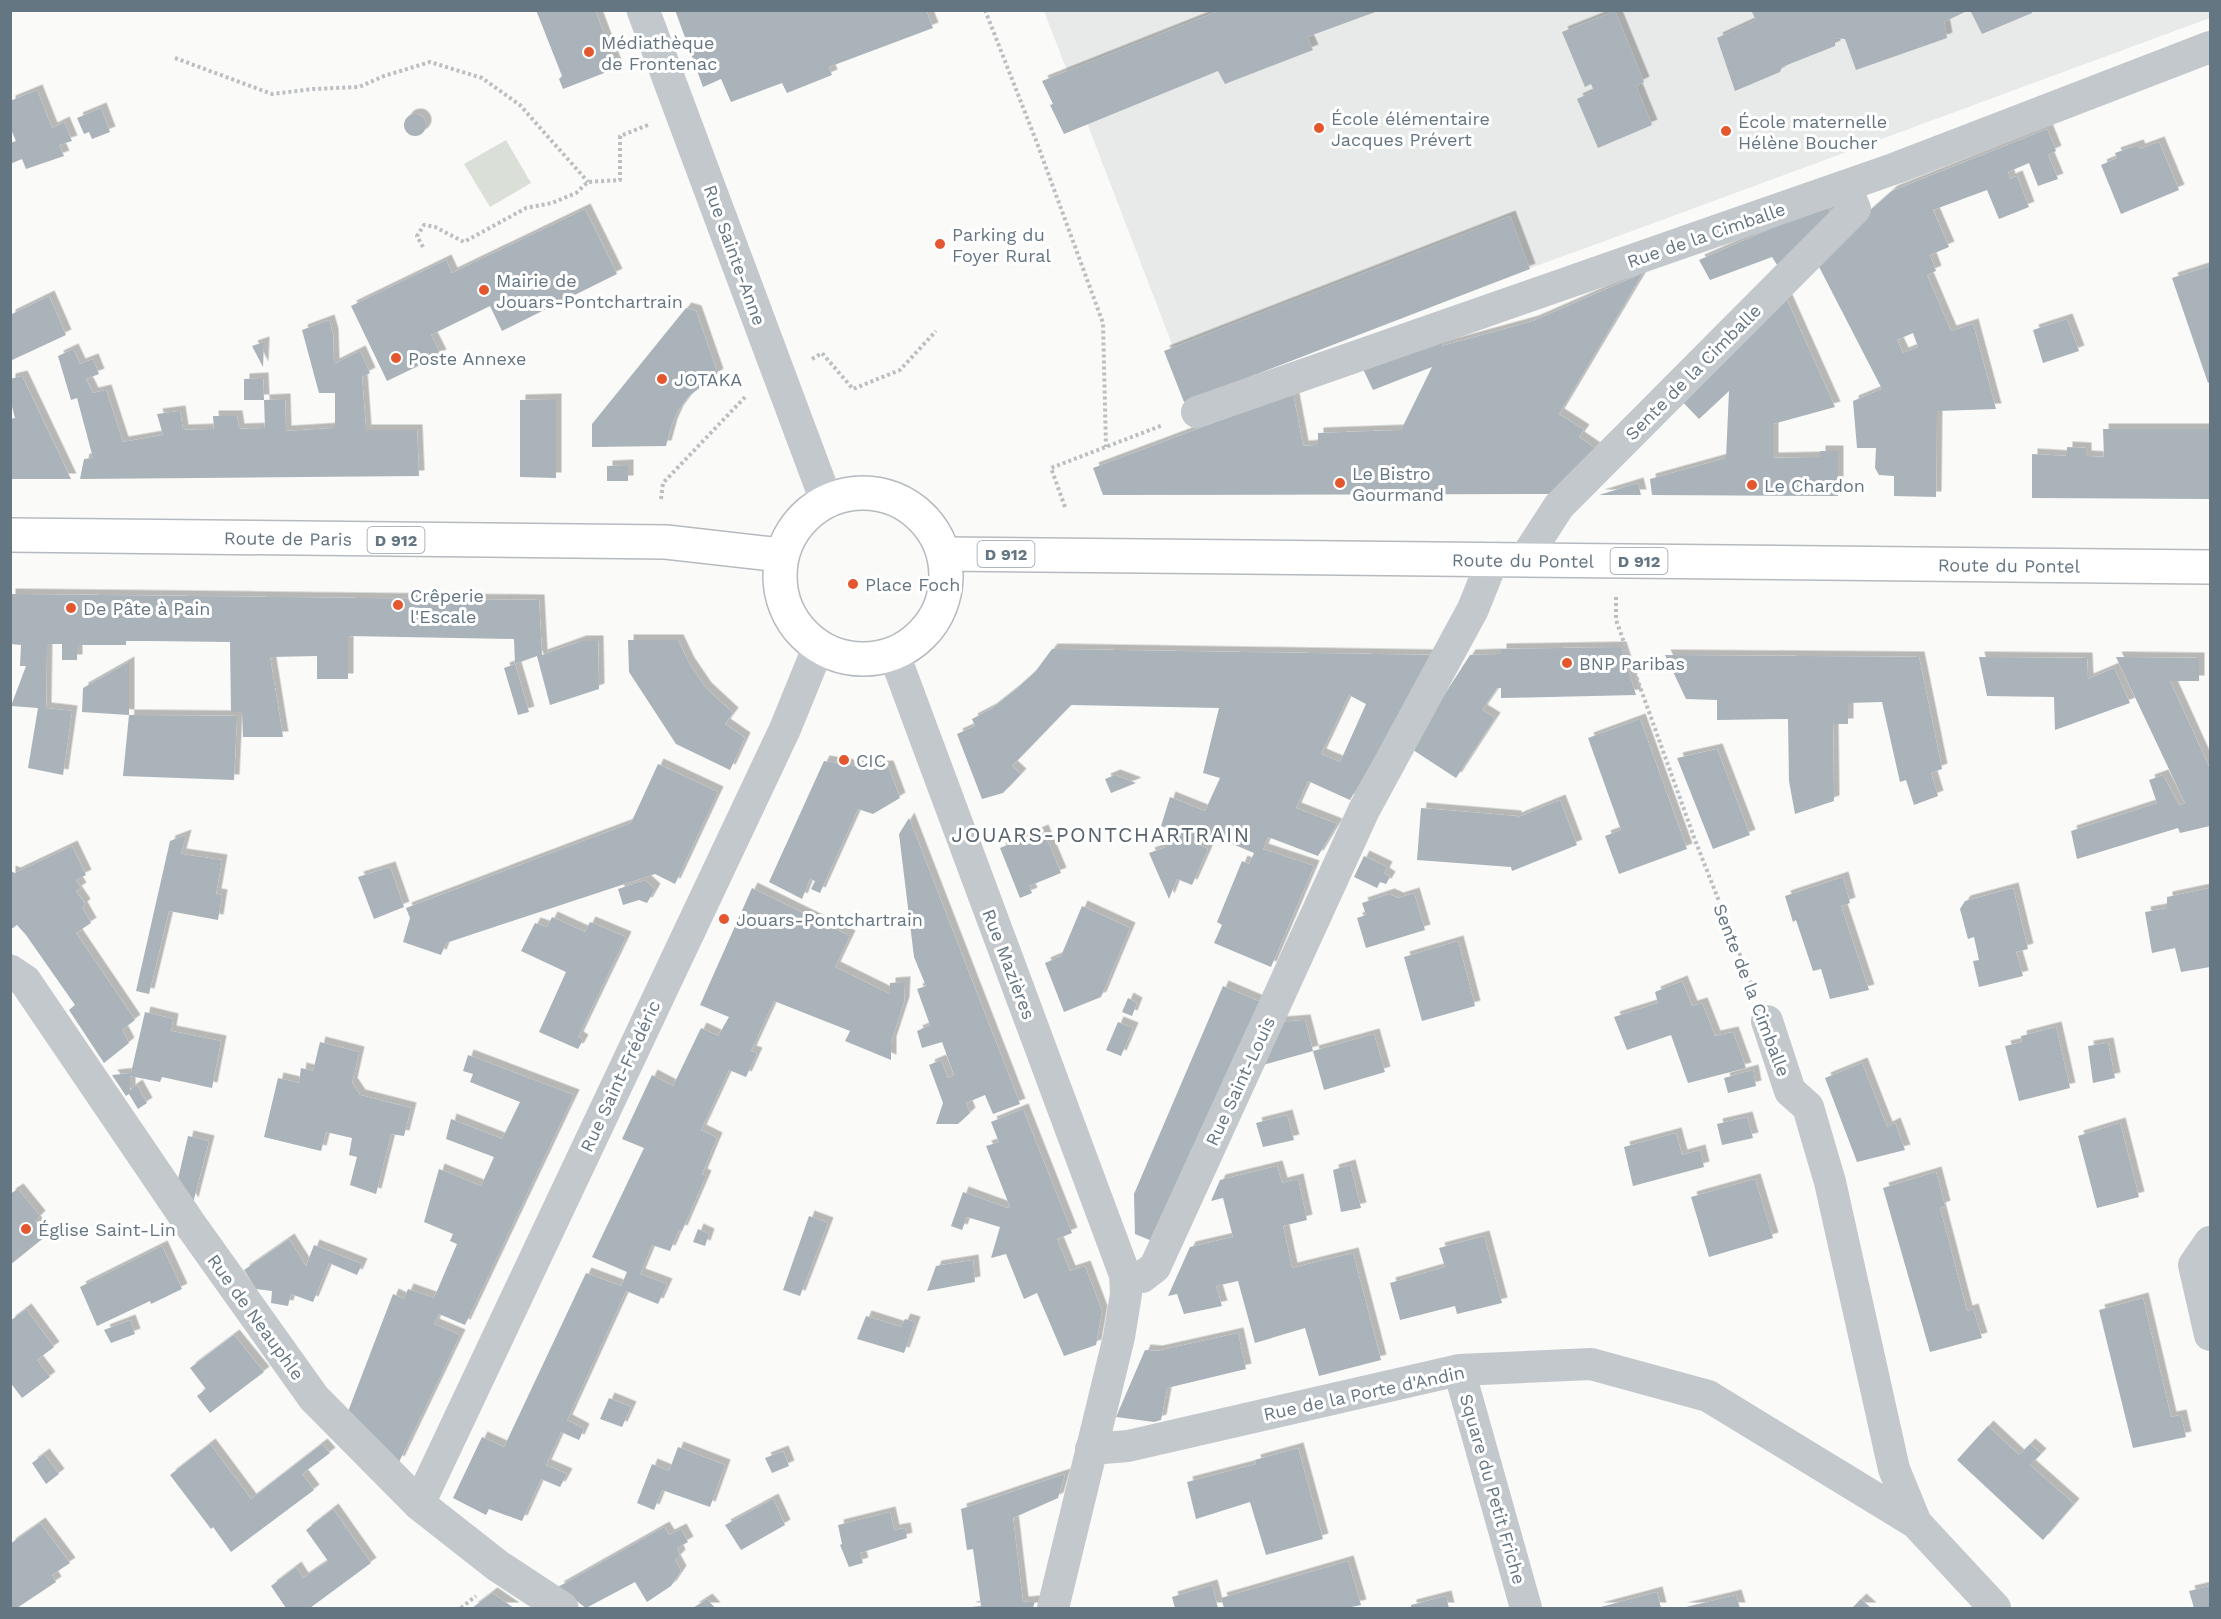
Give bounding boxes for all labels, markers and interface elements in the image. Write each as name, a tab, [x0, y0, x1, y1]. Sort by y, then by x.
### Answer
place label: Médiathèque de Frontenac	[601, 32, 717, 74]
marker: Médiathèque de Frontenac	[582, 45, 596, 59]
place label: École élémentaire Jacques Prévert	[1331, 108, 1490, 150]
place label: École maternelle Hélène Boucher	[1738, 111, 1887, 153]
marker: École élémentaire Jacques Prévert	[1312, 121, 1326, 135]
marker: École maternelle Hélène Boucher	[1719, 124, 1733, 138]
street label: Rue Sainte-Anne	[700, 182, 770, 328]
street label: Rue de la Cimballe	[1624, 198, 1788, 272]
place label: Parking du Foyer Rural	[952, 224, 1051, 266]
marker: Parking du Foyer Rural	[933, 237, 947, 251]
place label: Mairie de Jouars-Pontchartrain	[496, 270, 683, 312]
marker: Mairie de Jouars-Pontchartrain	[477, 283, 491, 297]
street label: Sente de la Cimballe	[1621, 300, 1765, 444]
place label: Poste Annexe	[408, 348, 526, 369]
marker: Poste Annexe	[389, 351, 403, 365]
place label: JOTAKA	[674, 369, 742, 390]
marker: JOTAKA	[655, 372, 669, 386]
place label: Le Bistro Gourmand	[1352, 463, 1444, 505]
place label: Le Chardon	[1764, 475, 1865, 496]
marker: Le Bistro Gourmand	[1333, 476, 1347, 490]
marker: Le Chardon	[1745, 478, 1759, 492]
street label: Route de Paris	[224, 527, 352, 549]
road number: D 912	[368, 527, 424, 553]
road number: D 912	[978, 541, 1034, 567]
road number: D 912	[1610, 548, 1668, 574]
street label: Route du Pontel	[1452, 549, 1595, 571]
street label: Route du Pontel	[1938, 554, 2081, 576]
place label: Place Foch	[865, 574, 960, 595]
marker: Place Foch	[846, 577, 860, 591]
place label: Crêperie l'Escale	[410, 585, 484, 627]
place label: De Pâte à Pain	[83, 598, 210, 619]
marker: Crêperie l'Escale	[391, 598, 405, 612]
marker: De Pâte à Pain	[64, 601, 78, 615]
place label: BNP Paribas	[1579, 653, 1685, 674]
marker: BNP Paribas	[1560, 656, 1574, 670]
place label: CIC	[856, 750, 886, 771]
marker: CIC	[837, 753, 851, 767]
district label: JOUARS-PONTCHARTRAIN	[951, 822, 1251, 847]
street label: Sente de la Cimballe	[1709, 901, 1795, 1079]
street label: Rue Mazières	[978, 906, 1040, 1022]
place label: Jouars-Pontchartrain	[736, 909, 923, 930]
marker: Jouars-Pontchartrain	[717, 912, 731, 926]
street label: Rue Saint-Frédéric	[576, 997, 664, 1155]
street label: Rue Saint-Louis	[1201, 1013, 1279, 1149]
place label: Église Saint-Lin	[38, 1219, 176, 1240]
marker: Église Saint-Lin	[19, 1222, 33, 1236]
street label: Rue de Neauphle	[203, 1250, 309, 1384]
street label: Rue de la Porte d'Andin	[1262, 1361, 1466, 1425]
street label: Square du Petit Friche	[1456, 1391, 1530, 1587]

